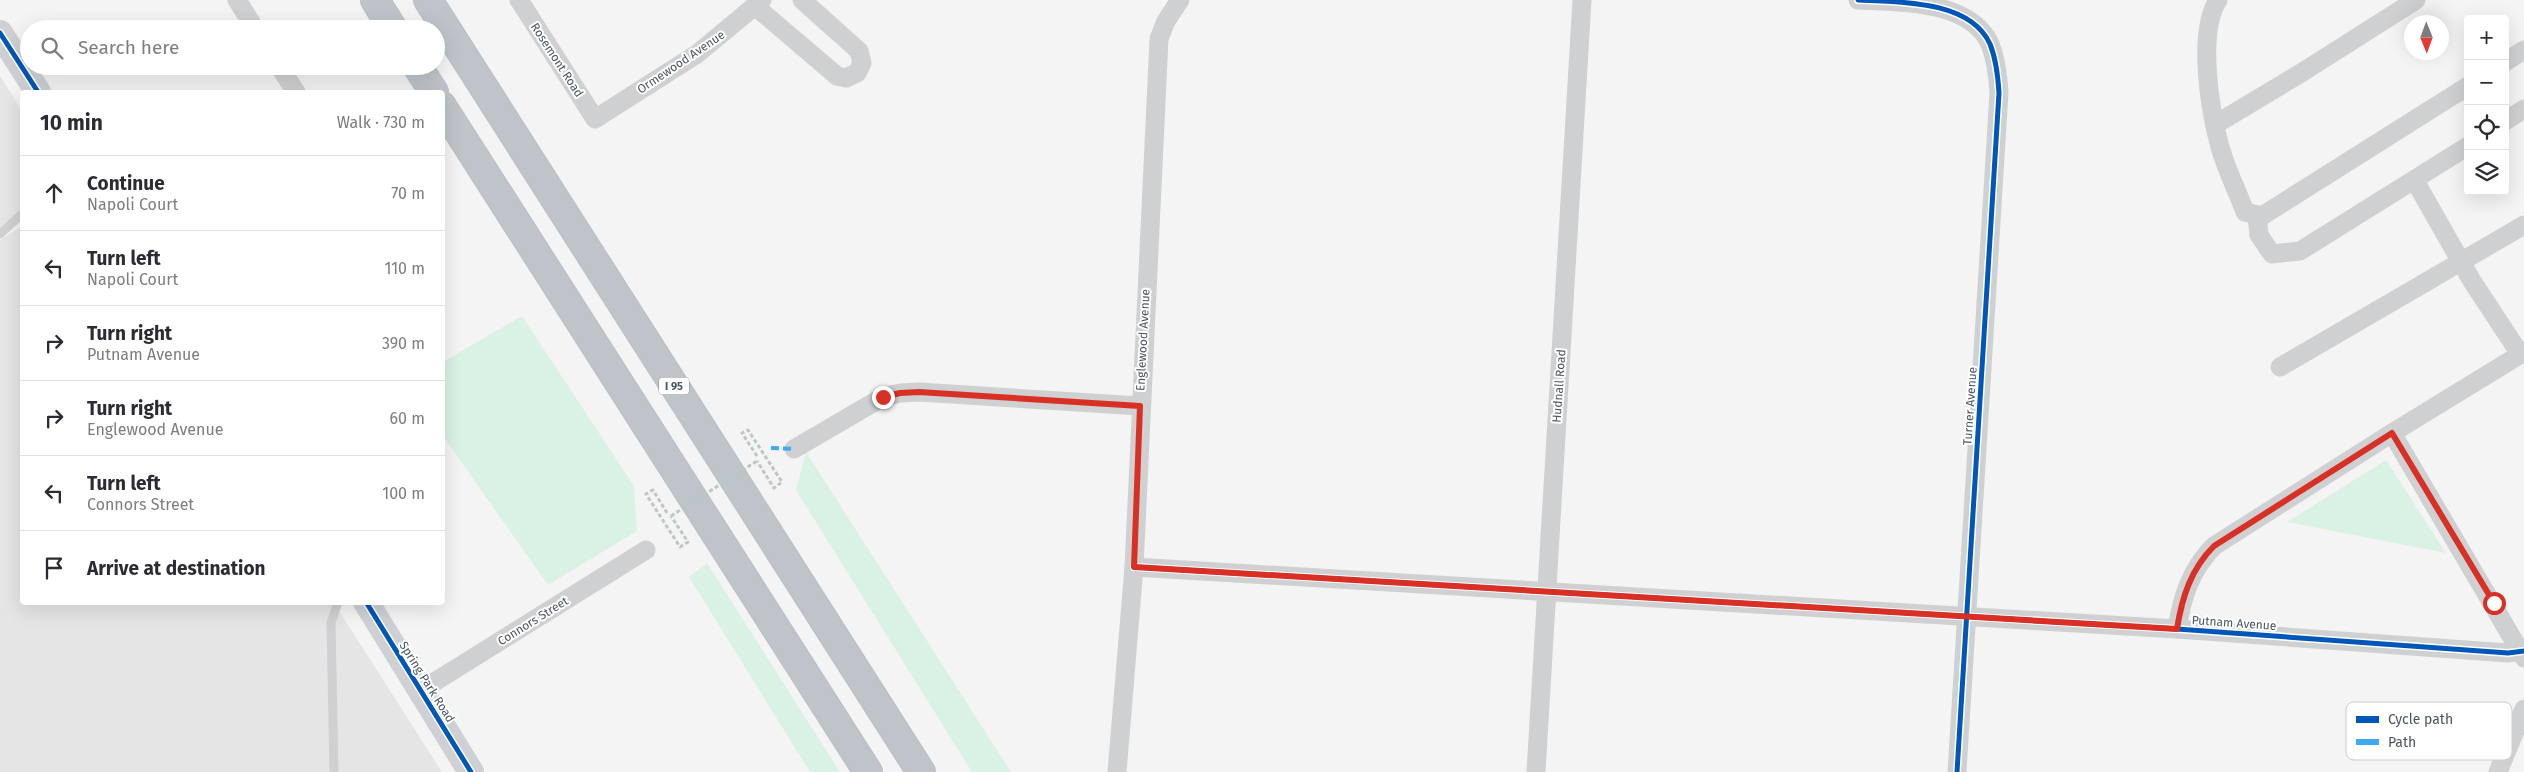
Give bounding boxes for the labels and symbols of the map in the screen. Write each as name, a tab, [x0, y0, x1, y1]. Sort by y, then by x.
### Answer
north arrow	[2404, 15, 2449, 60]
street label: Rosemont Road	[528, 20, 586, 100]
street label: Ormewood Avenue	[635, 28, 727, 96]
street label: Englewood Avenue	[1133, 289, 1153, 391]
street label: Hudnall Road	[1549, 349, 1569, 423]
street label: Turner Avenue	[1960, 366, 1980, 446]
road number: I 95	[659, 378, 689, 394]
route end	[872, 386, 895, 409]
route start	[2483, 592, 2506, 615]
street label: Connors Street	[495, 593, 571, 648]
street label: Putnam Avenue	[2191, 613, 2277, 633]
street label: Spring Park Road	[397, 639, 457, 725]
legend	[2346, 702, 2512, 760]
text: Cycle path	[2388, 711, 2453, 728]
text: Path	[2388, 734, 2416, 751]

